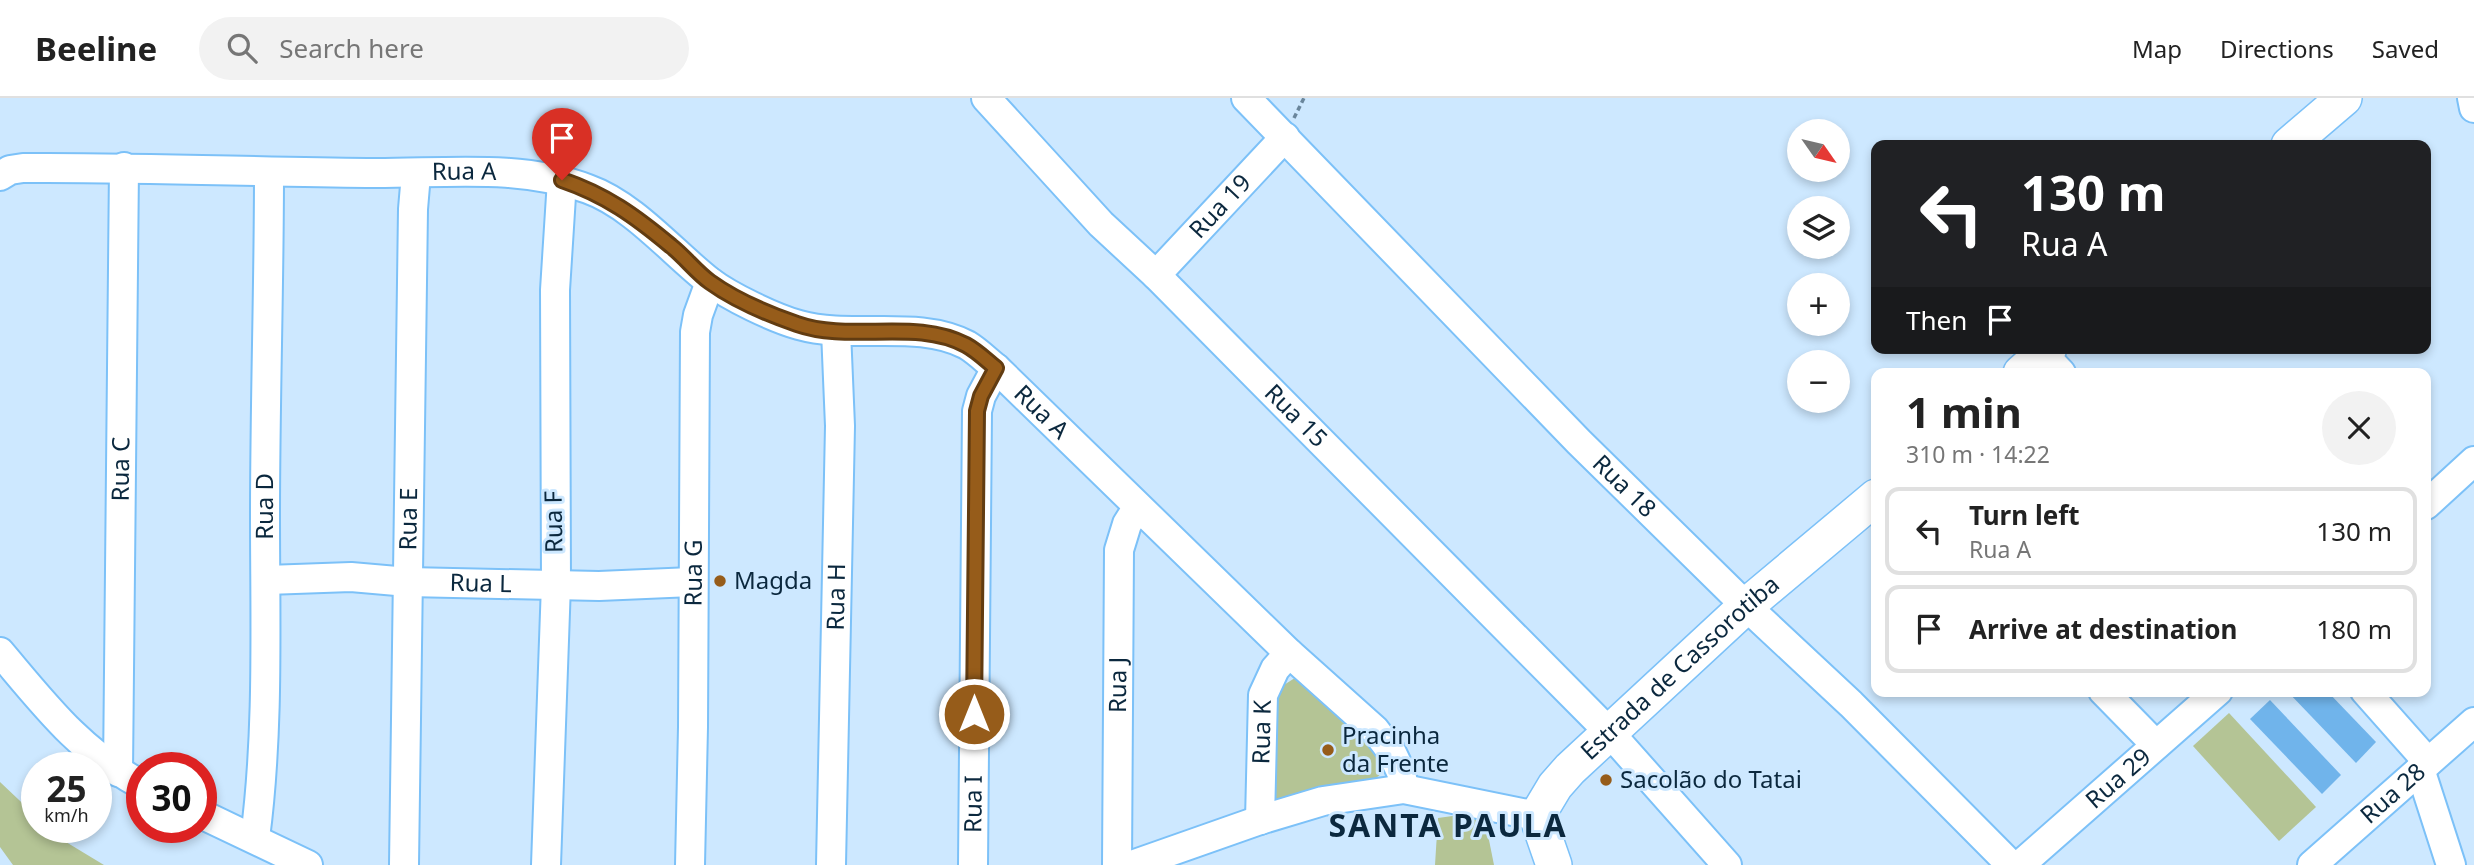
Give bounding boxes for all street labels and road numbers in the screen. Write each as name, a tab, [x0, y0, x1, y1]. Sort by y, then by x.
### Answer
street label: Rua A	[431, 154, 498, 187]
street label: Rua 19	[1181, 166, 1257, 245]
street label: Rua 15	[1258, 376, 1336, 454]
street label: Rua A	[1008, 377, 1078, 446]
street label: Rua C	[103, 437, 136, 501]
street label: Rua 18	[1586, 446, 1664, 524]
street label: Rua D	[247, 473, 280, 540]
street label: Rua E	[390, 487, 424, 551]
street label: Rua F	[535, 491, 570, 553]
street label: Rua G	[676, 539, 709, 607]
street label: Rua H	[818, 563, 852, 631]
street label: Rua L	[449, 565, 512, 599]
street label: Estrada de Cassorotiba	[1573, 567, 1785, 766]
street label: Rua J	[1100, 657, 1133, 713]
street label: Rua K	[1243, 699, 1278, 765]
street label: Rua 29	[2078, 740, 2157, 815]
street label: Rua 28	[2352, 755, 2432, 830]
street label: Rua I	[955, 775, 989, 833]

